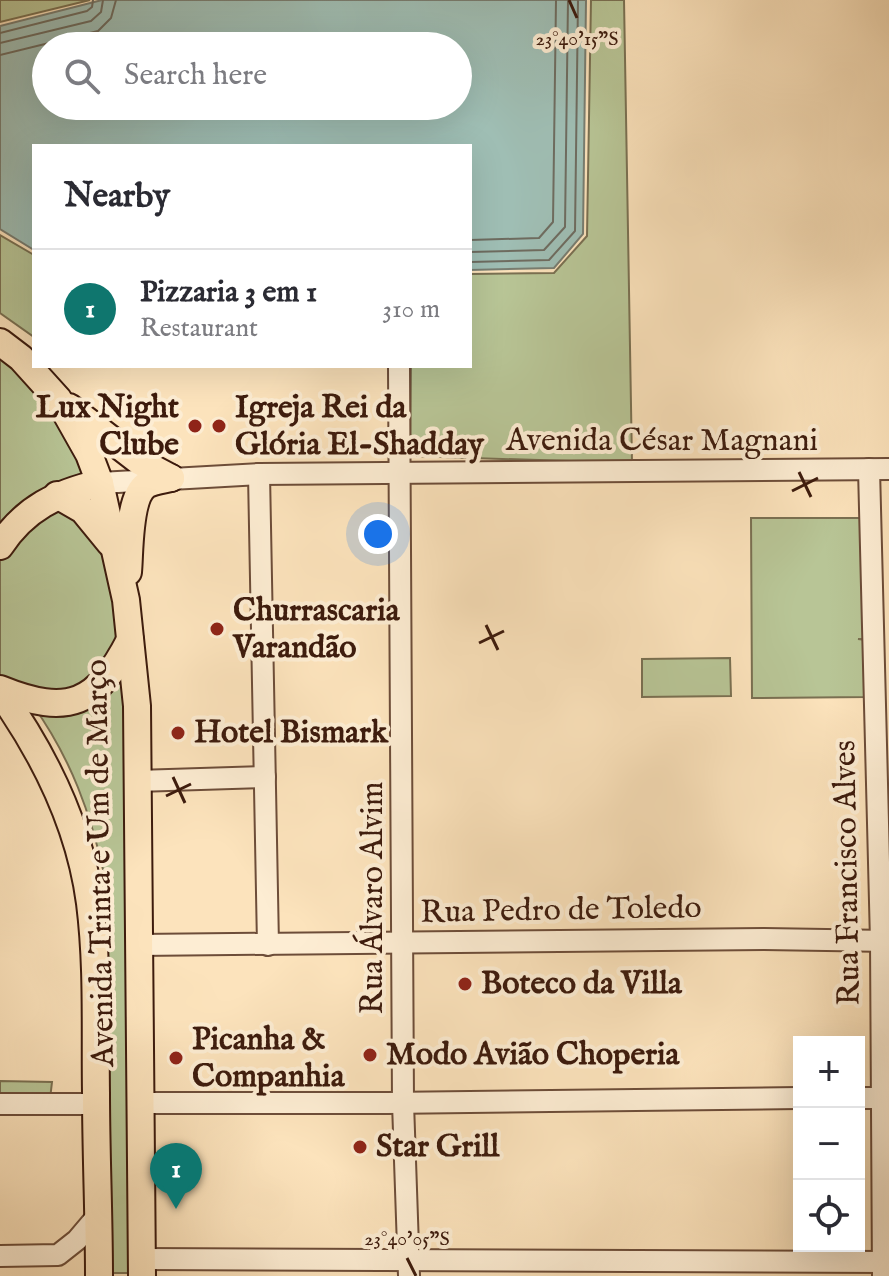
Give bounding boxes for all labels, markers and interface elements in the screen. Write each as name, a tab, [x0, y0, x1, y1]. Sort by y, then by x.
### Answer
text: 23°40'15"S	[535, 27, 619, 52]
search box	[32, 32, 472, 120]
icon: search	[60, 54, 104, 98]
text: Search here	[124, 57, 267, 95]
text: Nearby	[64, 175, 170, 218]
text: Pizzaria 3 em 1	[140, 274, 317, 312]
text: 1	[85, 293, 95, 326]
text: 310 m	[382, 293, 440, 326]
text: Restaurant	[140, 312, 258, 345]
place label: Lux Night Clube	[36, 388, 179, 466]
place label: Igreja Rei da Glória El-Shadday	[235, 388, 485, 466]
marker: Lux Night Clube	[186, 417, 204, 435]
marker: Igreja Rei da Glória El-Shadday	[210, 417, 228, 435]
street label: Avenida César Magnani	[505, 421, 818, 462]
your location	[358, 514, 398, 554]
place label: Churrascaria Varandão	[232, 591, 401, 669]
marker: Churrascaria Varandão	[208, 620, 226, 638]
street label: Avenida Trinta e Um de Março	[77, 659, 125, 1068]
place label: Hotel Bismark	[194, 713, 389, 754]
marker: Hotel Bismark	[169, 724, 187, 742]
street label: Rua Francisco Alves	[825, 740, 871, 1006]
street label: Rua Álvaro Alvim	[352, 782, 394, 1014]
street label: Rua Pedro de Toledo	[420, 888, 702, 934]
place label: Boteco da Villa	[481, 964, 683, 1005]
marker: Boteco da Villa	[456, 975, 474, 993]
place label: Picanha & Companhia	[192, 1020, 346, 1098]
place label: Modo Avião Choperia	[386, 1035, 680, 1076]
map controls	[793, 1036, 865, 1252]
button: +	[793, 1036, 865, 1108]
marker: Modo Avião Choperia	[361, 1046, 379, 1064]
marker: Picanha & Companhia	[167, 1049, 185, 1067]
button: −	[793, 1108, 865, 1180]
place label: Star Grill	[376, 1127, 500, 1168]
marker: Star Grill	[351, 1138, 369, 1156]
pin: 1	[150, 1143, 202, 1209]
button: locate	[793, 1180, 865, 1252]
text: 23°40'05"S	[364, 1227, 450, 1252]

